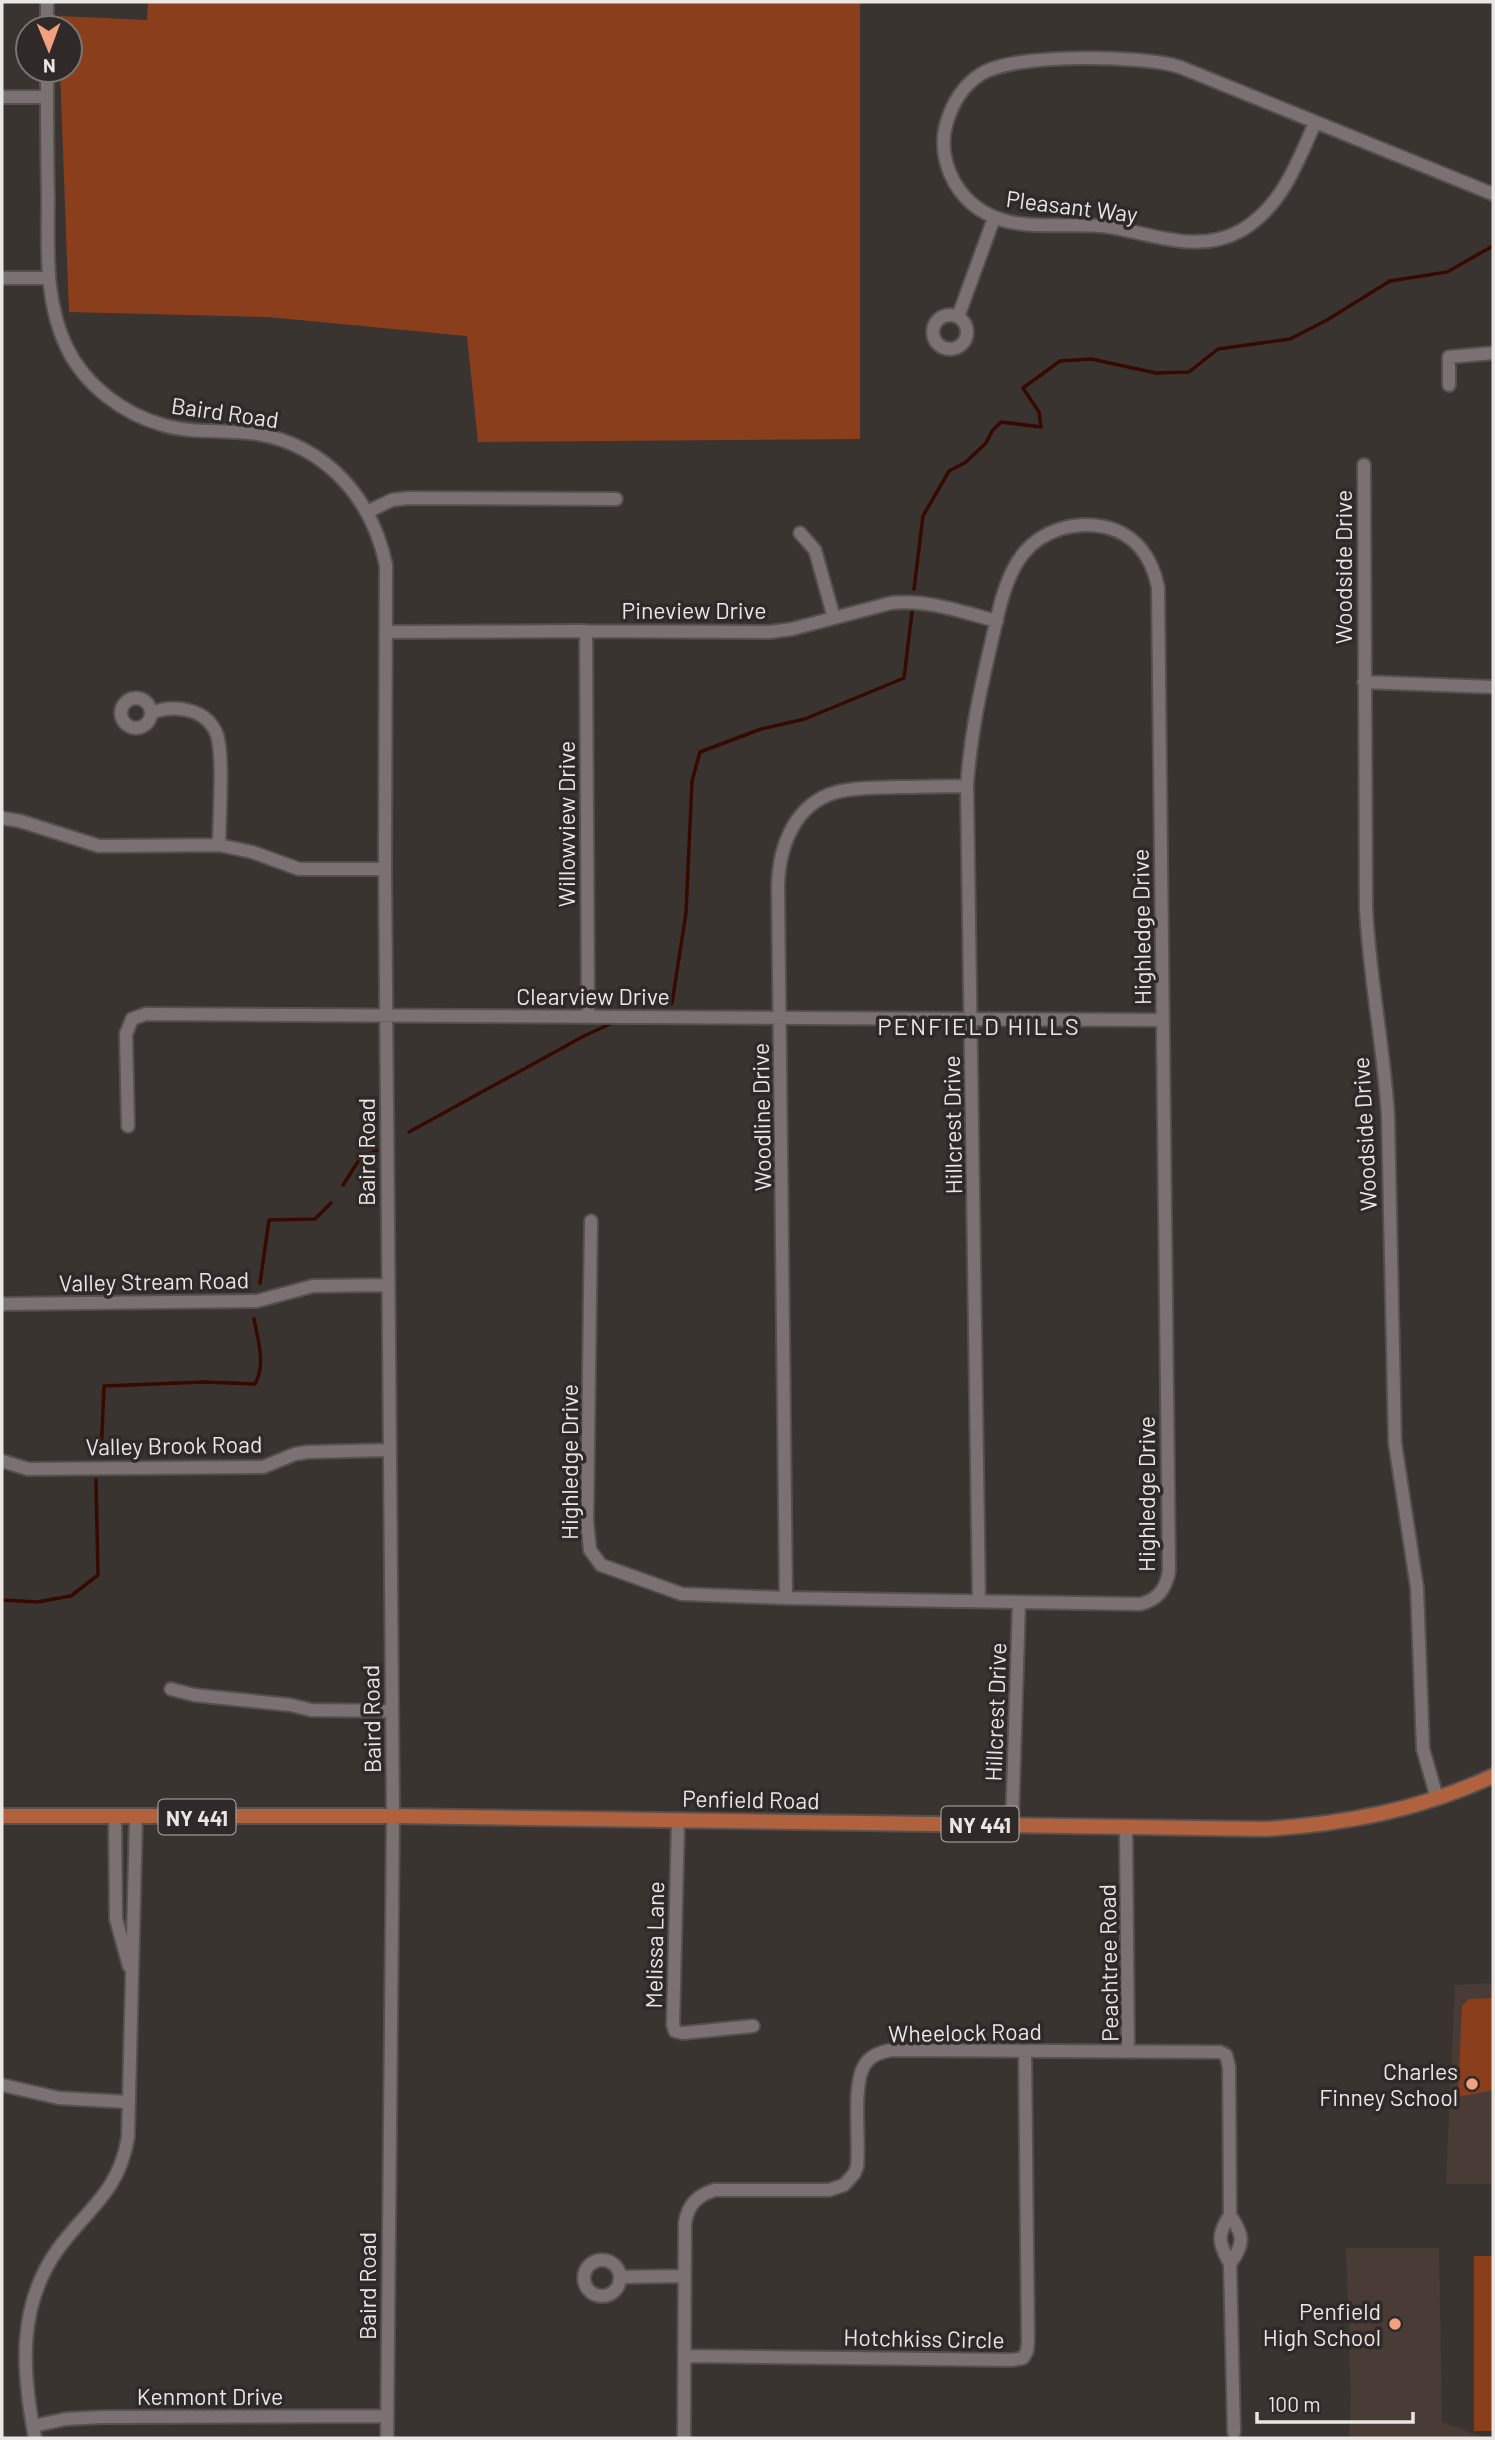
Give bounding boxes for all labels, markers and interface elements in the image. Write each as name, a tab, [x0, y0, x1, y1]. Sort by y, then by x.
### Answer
north arrow	[14, 14, 84, 84]
text: N	[43, 55, 56, 78]
street label: Pleasant Way	[1005, 184, 1140, 228]
street label: Baird Road	[169, 391, 281, 433]
street label: Woodside Drive	[1329, 490, 1357, 644]
street label: Pineview Drive	[622, 596, 766, 624]
street label: Willowview Drive	[552, 741, 580, 907]
street label: Highledge Drive	[1126, 849, 1156, 1005]
street label: Clearview Drive	[516, 982, 670, 1010]
district label: PENFIELD HILLS	[877, 1011, 1081, 1040]
street label: Woodline Drive	[746, 1043, 776, 1191]
street label: Hillcrest Drive	[937, 1055, 967, 1195]
street label: Woodside Drive	[1346, 1056, 1382, 1212]
street label: Baird Road	[352, 1098, 380, 1206]
street label: Valley Stream Road	[59, 1265, 249, 1297]
street label: Highledge Drive	[555, 1384, 583, 1540]
street label: Highledge Drive	[1132, 1416, 1160, 1572]
street label: Valley Brook Road	[85, 1429, 263, 1461]
street label: Hillcrest Drive	[979, 1642, 1011, 1782]
street label: Baird Road	[356, 1665, 386, 1773]
street label: Penfield Road	[682, 1784, 820, 1814]
road number: NY 441	[158, 1800, 235, 1834]
road number: NY 441	[942, 1806, 1018, 1842]
street label: Melissa Lane	[639, 1881, 669, 2009]
street label: Peachtree Road	[1093, 1884, 1123, 2042]
street label: Wheelock Road	[888, 2017, 1042, 2047]
place label: Charles Finney School	[1319, 2057, 1458, 2111]
marker: Charles Finney School	[1464, 2076, 1480, 2092]
street label: Baird Road	[353, 2232, 381, 2340]
place label: Penfield High School	[1263, 2297, 1381, 2351]
marker: Penfield High School	[1387, 2316, 1403, 2332]
street label: Hotchkiss Circle	[843, 2323, 1005, 2353]
scale bar	[1257, 2380, 1413, 2424]
street label: Kenmont Drive	[137, 2382, 283, 2410]
text: 100 m	[1268, 2391, 1321, 2416]

